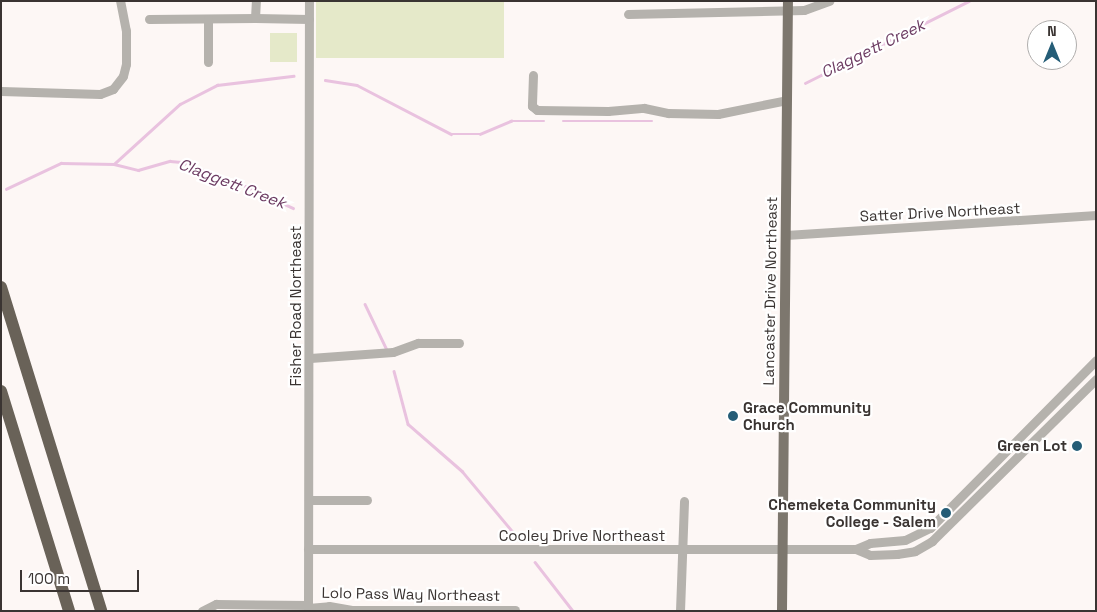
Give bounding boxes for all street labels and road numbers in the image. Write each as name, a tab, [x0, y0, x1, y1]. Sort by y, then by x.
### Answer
street label: Lancaster Drive Northeast	[759, 196, 781, 386]
street label: Satter Drive Northeast	[859, 199, 1021, 225]
street label: Fisher Road Northeast	[287, 226, 305, 386]
street label: Cooley Drive Northeast	[499, 527, 665, 545]
street label: Lolo Pass Way Northeast	[321, 583, 501, 605]

